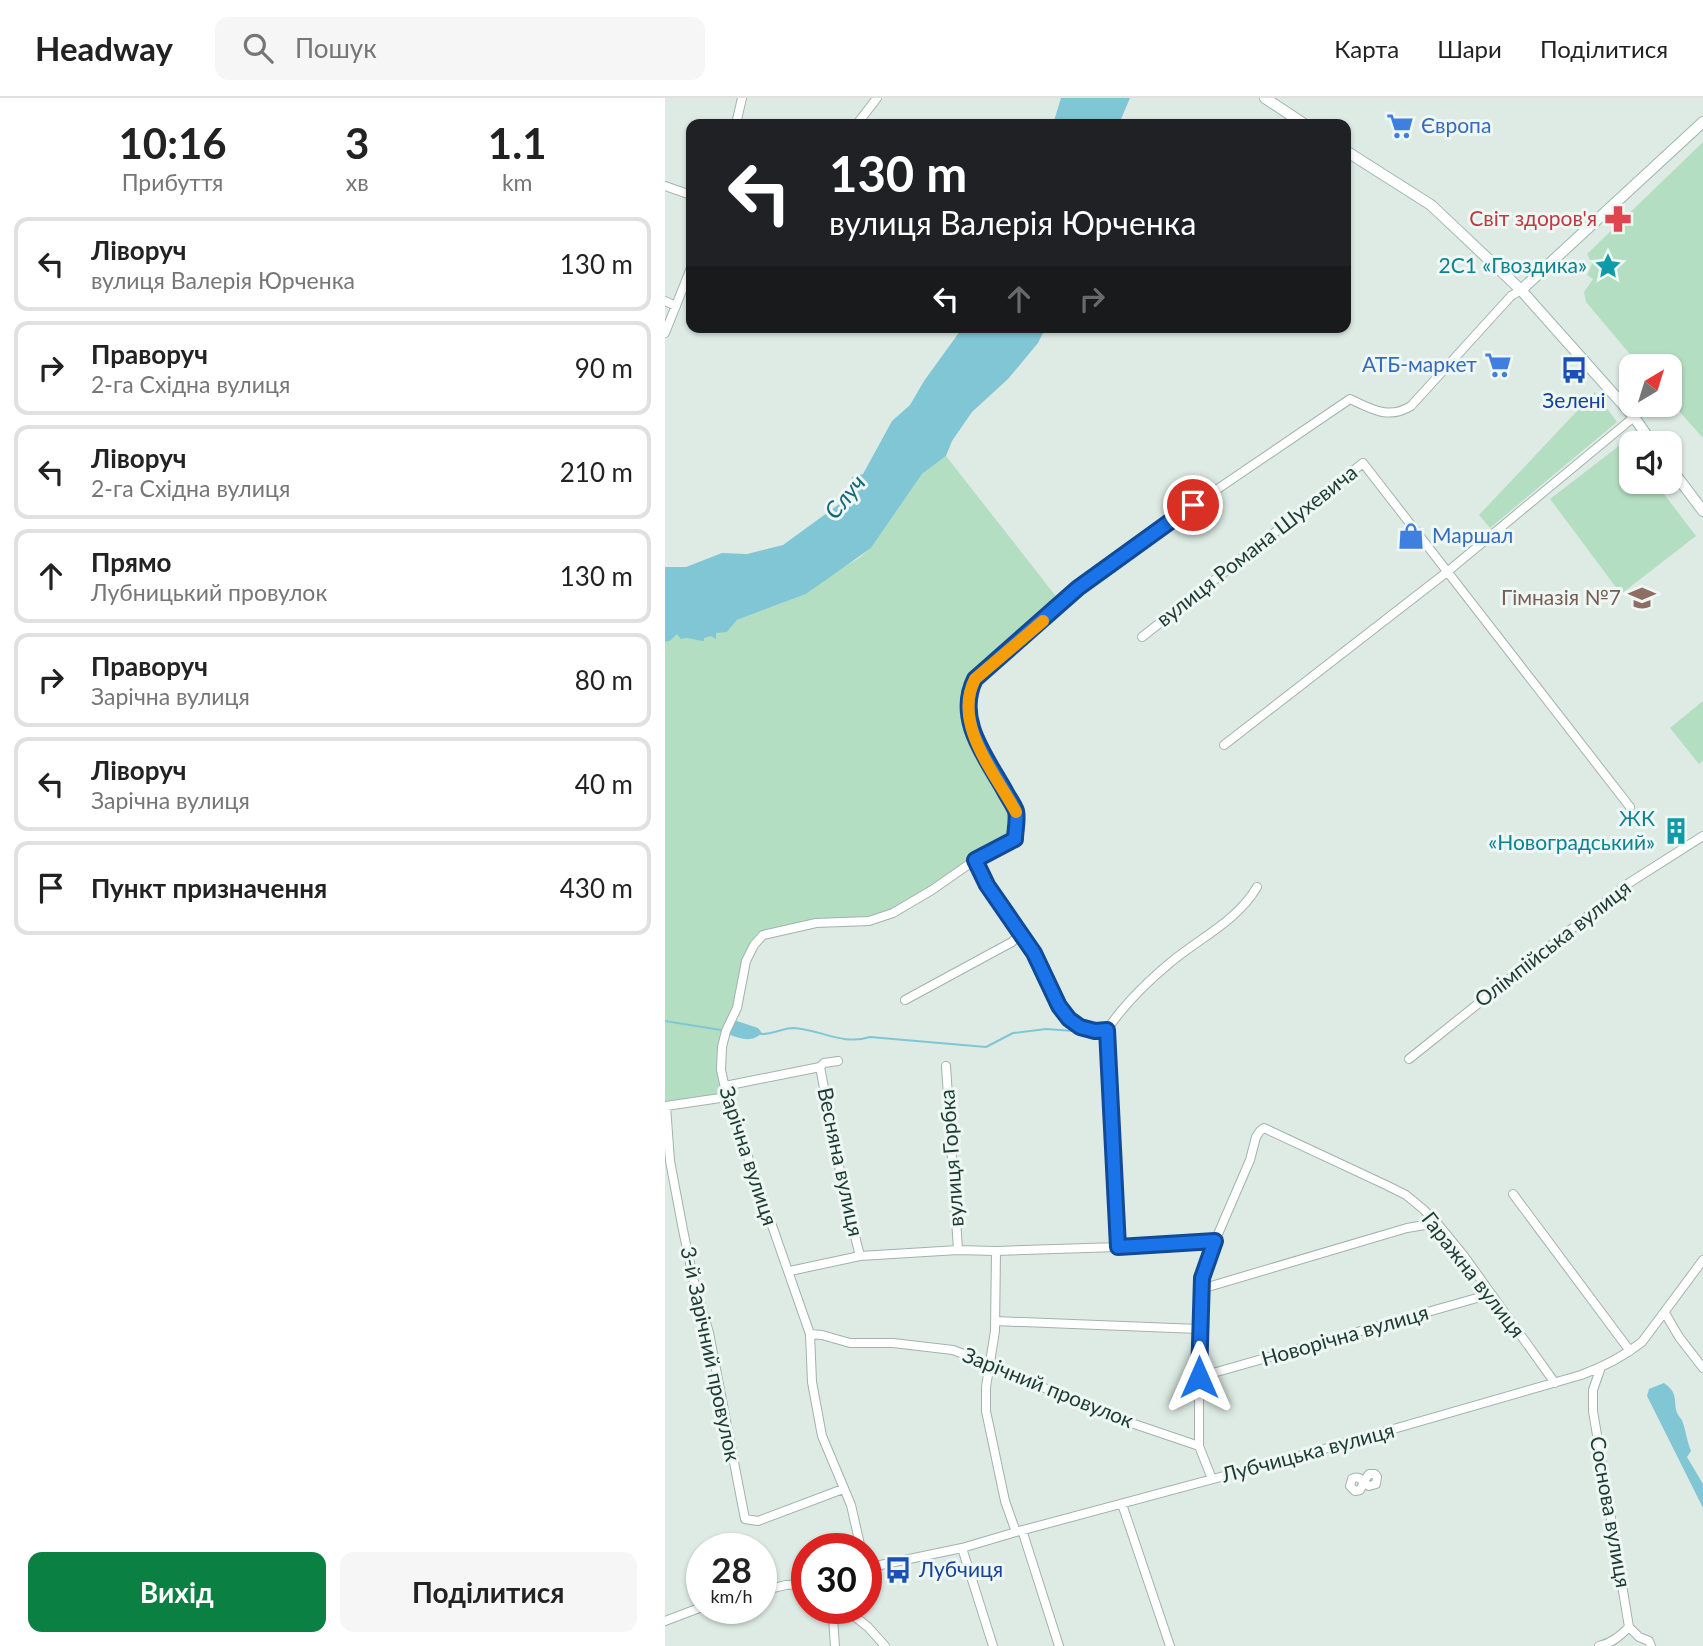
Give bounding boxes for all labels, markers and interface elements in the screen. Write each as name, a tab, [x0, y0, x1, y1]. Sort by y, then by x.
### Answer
search box	[215, 17, 705, 80]
text: Headway	[35, 28, 173, 68]
icon: search	[239, 29, 277, 67]
text: Пошук	[295, 32, 377, 64]
text: Карта	[1334, 34, 1399, 63]
text: Шари	[1437, 34, 1502, 63]
text: Поділитися	[1540, 34, 1668, 63]
supermarket icon: Європа	[1385, 111, 1415, 141]
place label: Європа	[1421, 112, 1491, 137]
text: 10:16	[118, 118, 227, 168]
text: 3	[345, 118, 369, 168]
text: 1.1	[488, 118, 547, 168]
text: 130 m	[829, 144, 967, 202]
icon: left	[714, 147, 805, 238]
text: Прибуття	[122, 168, 223, 196]
text: хв	[346, 168, 369, 196]
text: km	[502, 168, 533, 196]
text: вулиця Валерія Юрченка	[829, 203, 1196, 242]
pharmacy icon: Світ здоров'я	[1603, 204, 1633, 234]
place label: Світ здоров'я	[1469, 205, 1597, 230]
text: Ліворуч	[91, 234, 187, 266]
icon: left	[32, 245, 70, 283]
text: 130 m	[560, 248, 633, 280]
place icon: 2С1 «Гвоздика»	[1593, 251, 1623, 281]
place label: 2С1 «Гвоздика»	[1439, 252, 1587, 277]
text: вулиця Валерія Юрченка	[91, 266, 355, 294]
icon: left	[927, 280, 965, 318]
icon: ahead	[1000, 280, 1038, 318]
icon: right	[1073, 280, 1111, 318]
text: Праворуч	[91, 338, 208, 370]
icon: right	[32, 349, 70, 387]
supermarket icon: АТБ-маркет	[1483, 350, 1513, 380]
place label: АТБ-маркет	[1362, 351, 1477, 376]
text: 90 m	[575, 352, 633, 384]
north arrow	[1619, 354, 1682, 416]
map controls	[1619, 354, 1682, 494]
bus stop icon: Зелені	[1559, 355, 1589, 385]
text: 2-га Східна вулиця	[91, 370, 290, 398]
place label: Зелені	[1542, 387, 1606, 412]
button: sound	[1619, 431, 1682, 494]
text: Ліворуч	[91, 442, 187, 474]
icon: left	[32, 453, 70, 491]
text: 210 m	[560, 456, 633, 488]
street label: вулиця Романа Шухевича	[1151, 459, 1361, 631]
water label: Случ	[818, 469, 871, 524]
text: 2-га Східна вулиця	[91, 474, 290, 502]
pin	[1163, 475, 1223, 535]
icon: arrive	[1174, 486, 1212, 524]
shop icon: Маршал	[1396, 521, 1426, 551]
place label: Маршал	[1432, 522, 1513, 547]
text: Прямо	[91, 546, 172, 578]
icon: ahead	[32, 557, 70, 595]
text: 130 m	[560, 560, 633, 592]
text: Лубницький провулок	[91, 578, 327, 606]
school or university icon: Гімназія №7	[1627, 583, 1657, 613]
place label: Гімназія №7	[1501, 584, 1621, 609]
text: Праворуч	[91, 650, 208, 682]
icon: right	[32, 661, 70, 699]
text: 80 m	[575, 664, 633, 696]
text: Зарічна вулиця	[91, 682, 250, 710]
text: Ліворуч	[91, 754, 187, 786]
icon: left	[32, 765, 70, 803]
text: 40 m	[575, 768, 633, 800]
text: Зарічна вулиця	[91, 786, 250, 814]
place label: ЖК «Новоградський»	[1488, 805, 1655, 854]
building icon: ЖК «Новоградський»	[1661, 816, 1691, 846]
icon: arrive	[32, 869, 70, 907]
text: Пункт призначення	[91, 872, 327, 904]
text: 430 m	[560, 872, 633, 904]
street label: Олімпійська вулиця	[1469, 874, 1635, 1012]
street label: Зарічна вулиця	[715, 1083, 784, 1228]
street label: Весняна вулиця	[813, 1085, 869, 1239]
street label: вулиця Горбка	[933, 1089, 968, 1228]
street label: Гаражна вулиця	[1417, 1206, 1531, 1342]
street label: 3-й Зарічний провулок	[676, 1244, 747, 1464]
street label: Новорічна вулиця	[1258, 1299, 1431, 1370]
position arrow	[1162, 1340, 1236, 1414]
street label: Зарічний провулок	[960, 1341, 1138, 1432]
street label: Лубчицька вулиця	[1218, 1416, 1397, 1487]
street label: Соснова вулиця	[1586, 1434, 1637, 1589]
speed limit sign: 30	[791, 1533, 882, 1624]
text: 28	[711, 1548, 752, 1590]
button: Вихід	[28, 1552, 326, 1632]
button: Поділитися	[340, 1552, 637, 1632]
bus stop icon: Лубчиця	[883, 1555, 913, 1585]
place label: Лубчиця	[918, 1556, 1003, 1581]
text: km/h	[710, 1585, 753, 1607]

